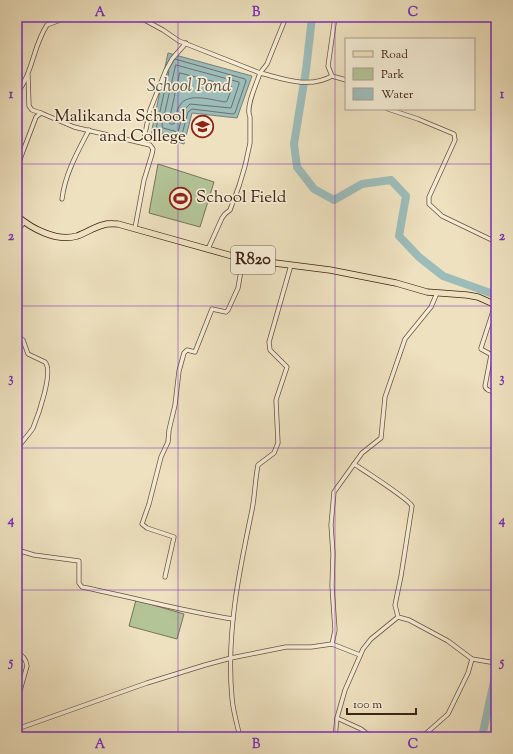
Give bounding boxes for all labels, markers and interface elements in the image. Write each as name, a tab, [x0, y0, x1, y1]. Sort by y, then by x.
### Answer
text: A	[95, 4, 106, 22]
text: B	[252, 4, 261, 22]
text: C	[408, 4, 418, 22]
legend	[345, 38, 475, 110]
text: Road	[381, 46, 408, 64]
text: Park	[381, 66, 404, 84]
water label: School Pond	[147, 74, 231, 100]
text: 1	[9, 86, 14, 104]
text: Water	[381, 86, 414, 104]
text: 1	[500, 86, 505, 104]
place label: Malikanda School and College	[54, 105, 186, 149]
school or university icon: Malikanda School and College	[189, 114, 215, 140]
sports icon: School Field	[167, 185, 193, 211]
place label: School Field	[196, 186, 287, 210]
text: 2	[8, 228, 15, 246]
text: 2	[499, 228, 506, 246]
road number: R820	[231, 246, 275, 274]
text: 3	[8, 370, 14, 388]
text: 3	[499, 370, 505, 388]
text: 4	[7, 512, 15, 530]
text: 4	[498, 512, 506, 530]
text: 5	[8, 654, 14, 672]
text: 5	[499, 654, 505, 672]
scale bar	[347, 690, 416, 716]
text: 100 m	[353, 696, 382, 714]
text: A	[95, 736, 106, 754]
text: B	[252, 736, 261, 754]
text: C	[408, 736, 418, 754]

